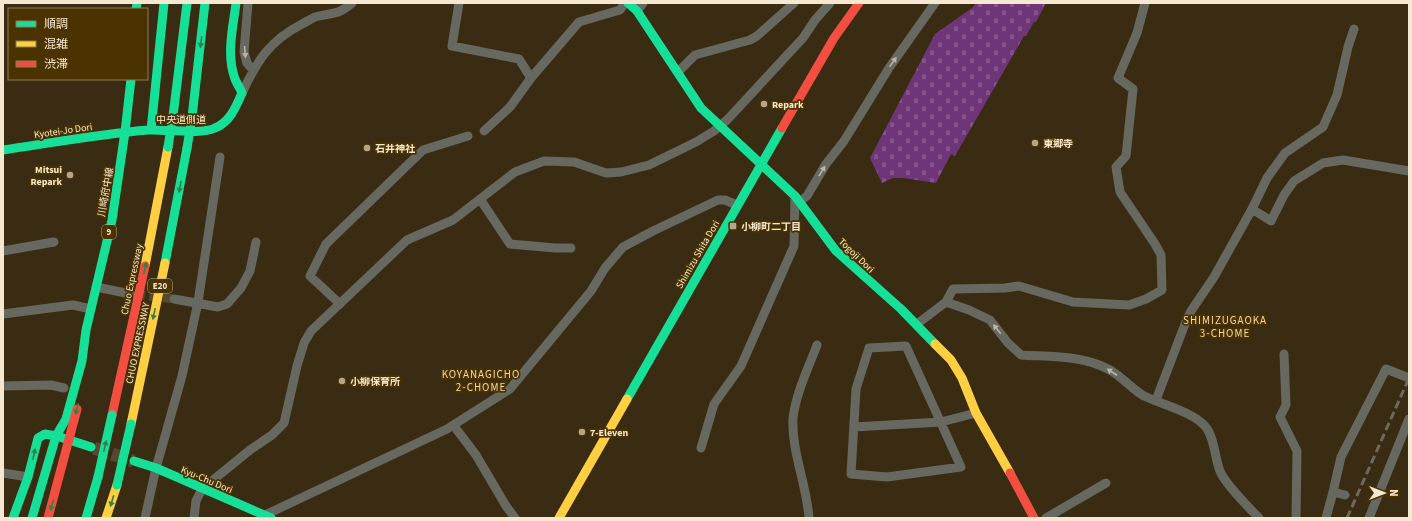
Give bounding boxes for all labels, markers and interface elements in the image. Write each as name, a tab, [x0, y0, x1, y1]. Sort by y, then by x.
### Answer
legend	[8, 8, 148, 80]
text: 順調	[44, 16, 68, 33]
text: 混雑	[44, 36, 68, 53]
one-way arrow	[198, 36, 204, 48]
one-way arrow	[242, 46, 248, 58]
text: 渋滞	[44, 56, 68, 73]
one-way arrow	[889, 57, 897, 67]
place label: Repark	[772, 98, 804, 112]
marker: Repark	[759, 99, 769, 109]
street label: 中央道側道	[156, 113, 206, 127]
street label: Kyotei-Jo Dori	[33, 120, 93, 142]
place label: 東郷寺	[1043, 137, 1073, 151]
marker: 東郷寺	[1030, 138, 1040, 148]
place label: 石井神社	[375, 142, 416, 156]
marker: 石井神社	[362, 143, 372, 153]
place label: Mitsui Repark	[30, 163, 63, 189]
one-way arrow	[819, 165, 826, 177]
street label: 川崎府中線	[95, 166, 117, 218]
marker: Mitsui Repark	[65, 170, 75, 180]
one-way arrow	[176, 181, 182, 193]
street label: Shimizu Shita Dori	[673, 218, 723, 291]
place label: 小柳町二丁目	[741, 220, 801, 234]
marker: 小柳町二丁目	[728, 221, 738, 231]
road number: 9	[102, 225, 116, 239]
street label: Togoji Dori	[835, 235, 877, 276]
street label: Chuo Expressway	[118, 242, 146, 316]
one-way arrow	[142, 262, 148, 274]
road number: E20	[148, 279, 172, 293]
street label: CHUO EXPRESSWAY	[123, 301, 153, 385]
one-way arrow	[151, 308, 157, 320]
district label: SHIMIZUGAOKA 3-CHOME	[1183, 313, 1267, 341]
one-way arrow	[993, 323, 1001, 334]
district label: KOYANAGICHO 2-CHOME	[442, 367, 520, 395]
one-way arrow	[1107, 368, 1117, 376]
place label: 小柳保育所	[350, 375, 400, 389]
marker: 小柳保育所	[337, 376, 347, 386]
one-way arrow	[73, 403, 79, 415]
place label: 7-Eleven	[590, 426, 628, 440]
marker: 7-Eleven	[577, 427, 587, 437]
one-way arrow	[102, 440, 108, 452]
one-way arrow	[31, 448, 37, 460]
street label: Kyu-Chu Dori	[179, 463, 235, 497]
north arrow	[1364, 473, 1404, 513]
text: N	[1386, 489, 1401, 497]
one-way arrow	[108, 496, 114, 508]
one-way arrow	[49, 499, 55, 511]

